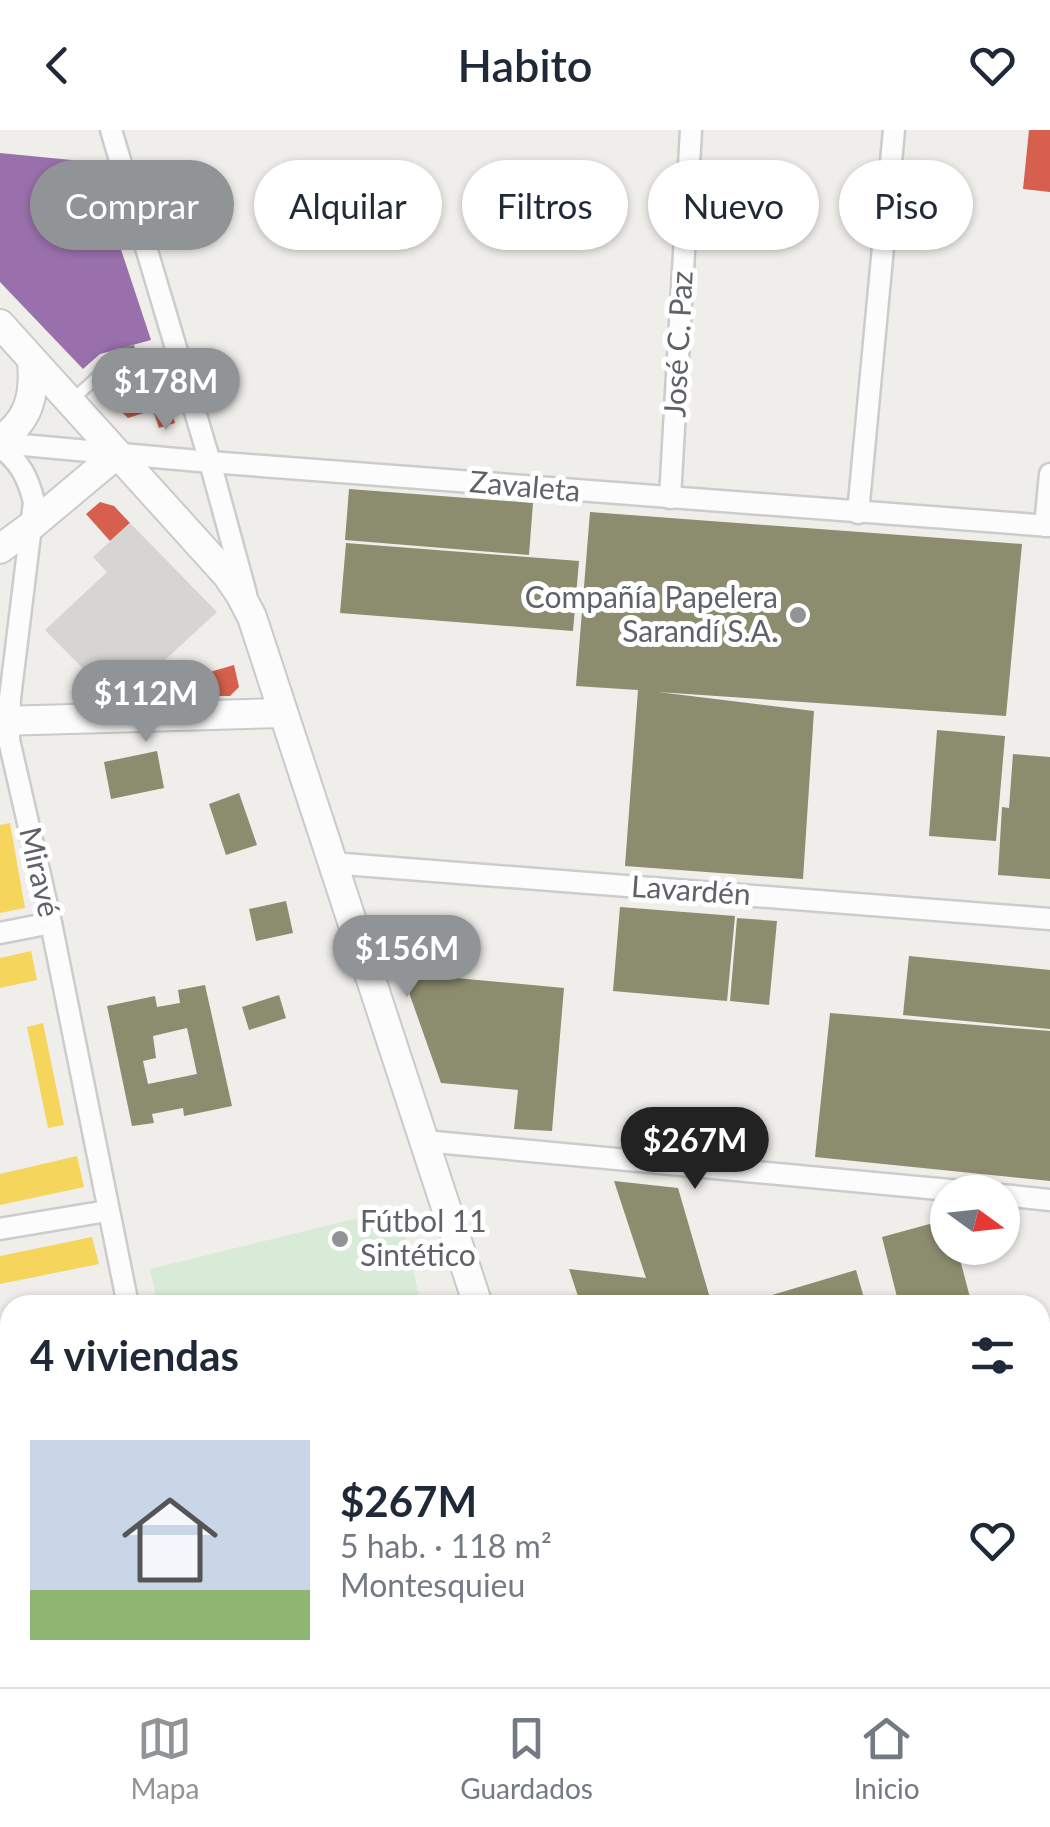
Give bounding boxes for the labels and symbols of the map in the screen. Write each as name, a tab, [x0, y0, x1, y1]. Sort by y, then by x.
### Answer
street label: José C. Paz	[655, 270, 699, 418]
pin: $178M	[96, 348, 236, 433]
street label: Zavaleta	[468, 462, 582, 508]
place label: Compañía Papelera Sarandí S.A.	[525, 578, 778, 648]
marker: Compañía Papelera Sarandí S.A.	[787, 604, 809, 626]
pin: $112M	[76, 660, 216, 745]
street label: Miravé	[13, 823, 69, 920]
street label: Lavardén	[630, 867, 752, 911]
pin: $156M	[337, 915, 477, 1000]
pin: $267M	[625, 1107, 765, 1192]
north arrow	[930, 1175, 1020, 1265]
place label: Fútbol 11 Sintético	[360, 1202, 487, 1272]
marker: Fútbol 11 Sintético	[329, 1228, 351, 1250]

